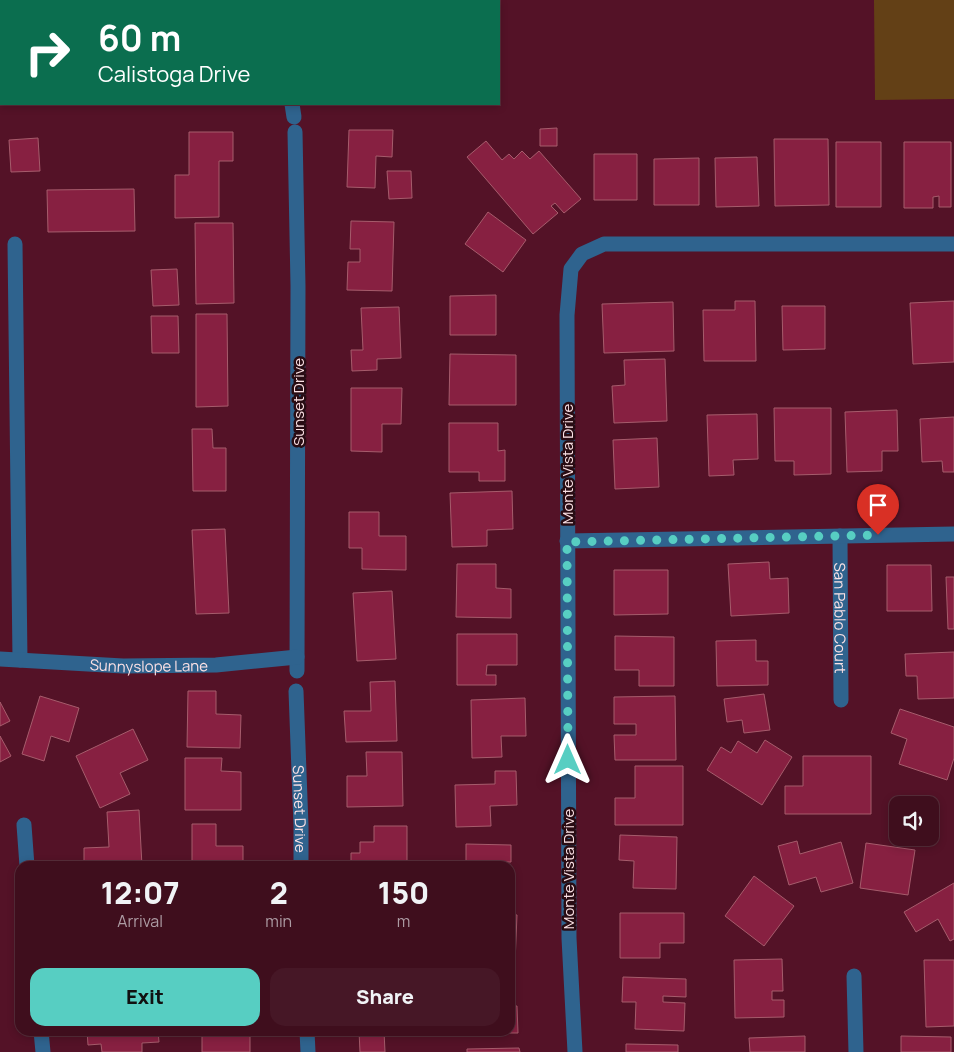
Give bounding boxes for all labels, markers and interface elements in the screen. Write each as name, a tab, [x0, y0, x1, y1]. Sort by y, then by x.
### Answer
text: 60 m	[98, 14, 181, 62]
icon: right	[15, 20, 80, 85]
text: Calistoga Drive	[98, 59, 250, 89]
street label: Sunset Drive	[288, 358, 309, 446]
street label: Monte Vista Drive	[557, 404, 578, 524]
pin	[857, 484, 899, 535]
icon: arrive	[864, 491, 892, 519]
street label: San Pablo Court	[830, 563, 851, 673]
street label: Sunnyslope Lane	[89, 654, 208, 677]
position arrow	[541, 733, 593, 785]
street label: Sunset Drive	[288, 765, 312, 853]
map controls	[889, 796, 939, 846]
button: sound	[889, 796, 939, 846]
street label: Monte Vista Drive	[558, 809, 579, 929]
text: 12:07	[101, 872, 180, 913]
text: 2	[270, 872, 288, 913]
text: 150	[378, 872, 429, 913]
text: Arrival	[117, 910, 163, 932]
text: min	[265, 910, 292, 932]
text: m	[397, 910, 410, 932]
button: Exit	[30, 968, 260, 1026]
button: Share	[270, 968, 500, 1026]

